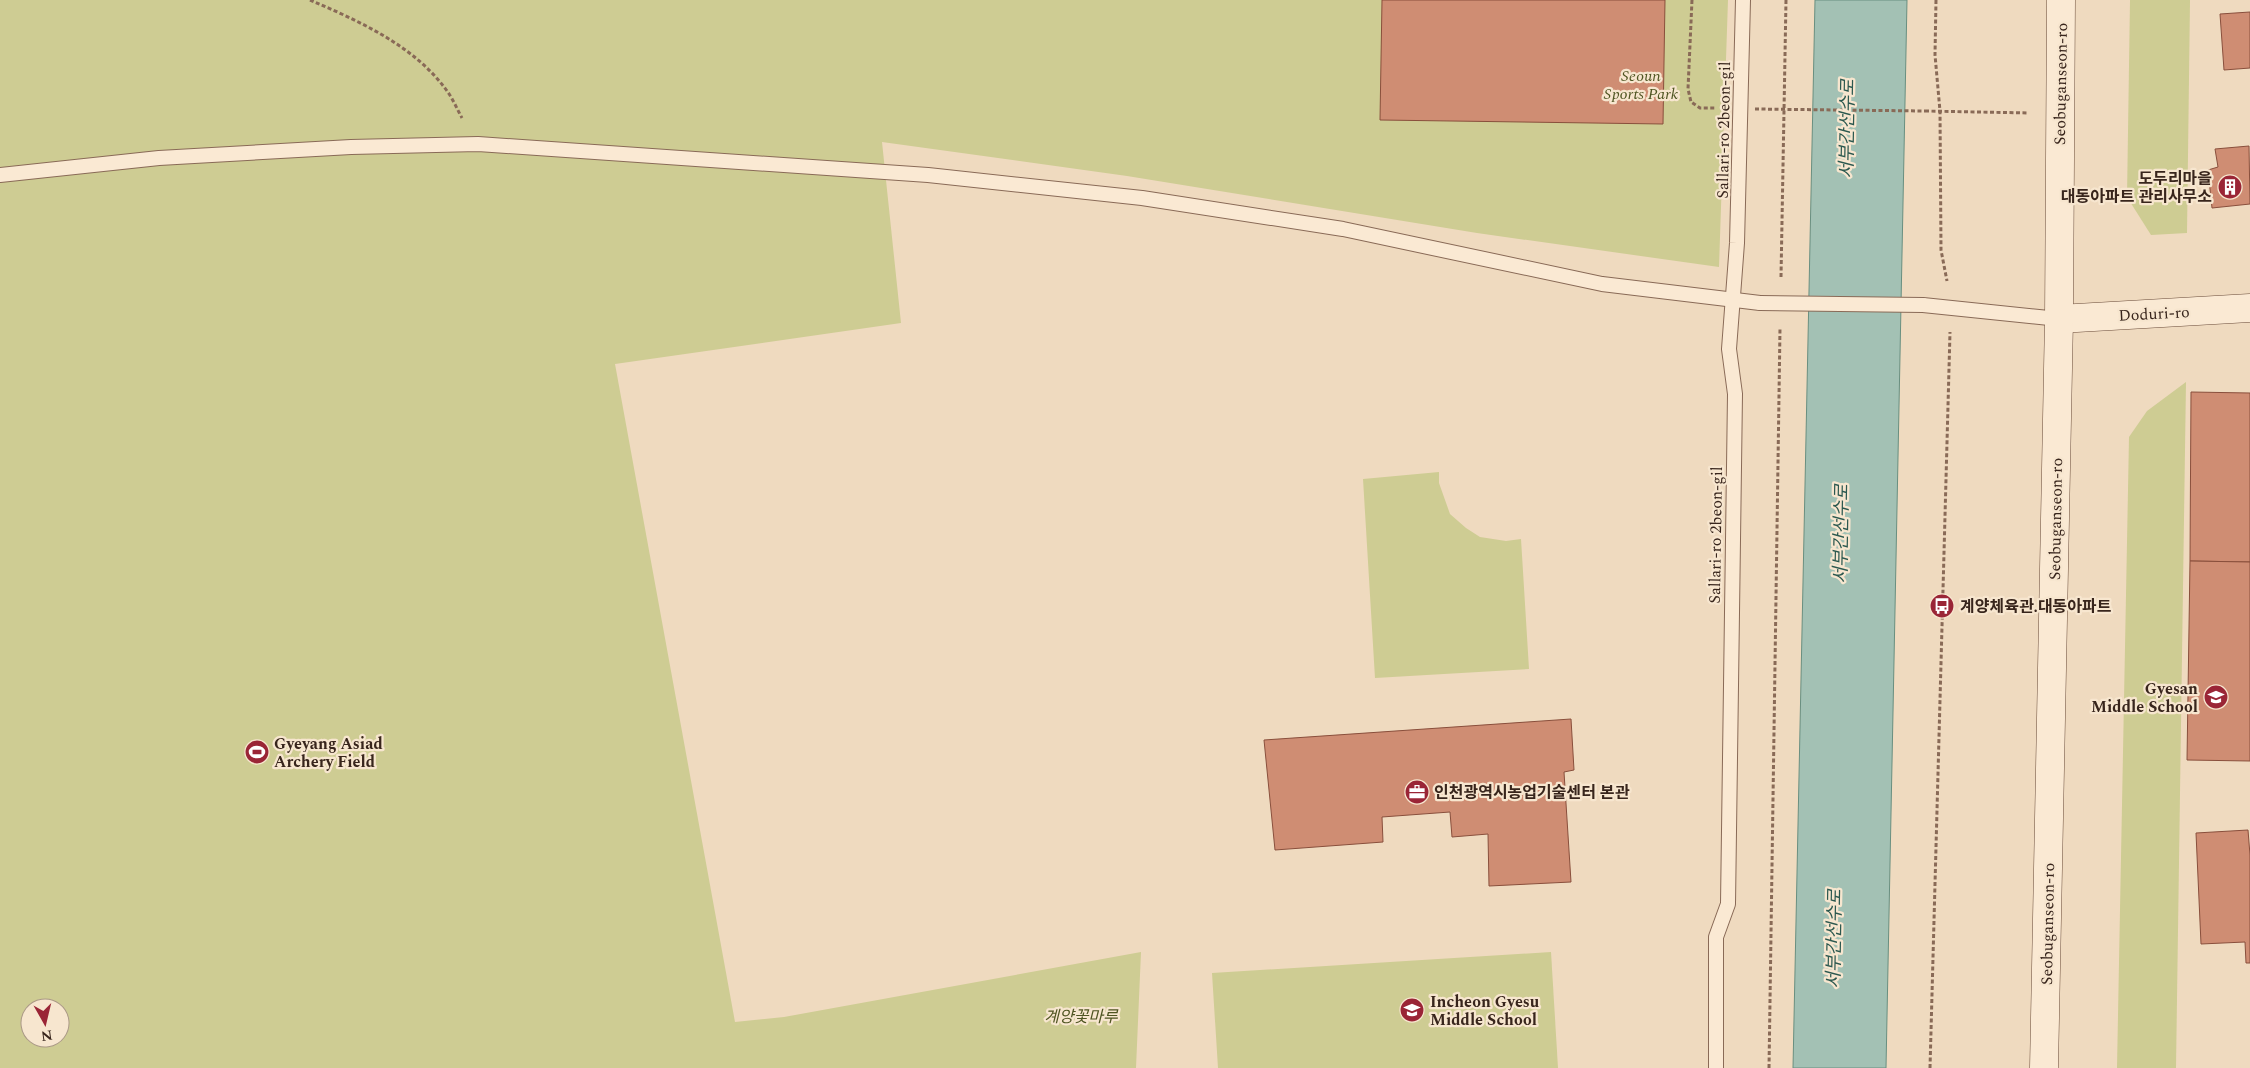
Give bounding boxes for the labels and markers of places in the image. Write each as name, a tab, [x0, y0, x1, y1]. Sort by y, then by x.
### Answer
place label: 도두리마을 대동아파트 관리사무소	[2061, 167, 2212, 209]
building icon: 도두리마을 대동아파트 관리사무소	[2217, 174, 2243, 200]
bus stop icon: 계양체육관.대동아파트	[1929, 593, 1955, 619]
place label: 계양체육관.대동아파트	[1960, 595, 2112, 619]
place label: Gyesan Middle School	[2091, 677, 2198, 719]
school or university icon: Gyesan Middle School	[2203, 684, 2229, 710]
place label: Gyeyang Asiad Archery Field	[274, 732, 383, 774]
sports icon: Gyeyang Asiad Archery Field	[244, 739, 270, 765]
office icon: 인천광역시농업기술센터 본관	[1404, 779, 1430, 805]
place label: 인천광역시농업기술센터 본관	[1434, 781, 1630, 805]
place label: Incheon Gyesu Middle School	[1430, 990, 1540, 1032]
school or university icon: Incheon Gyesu Middle School	[1399, 997, 1425, 1023]

